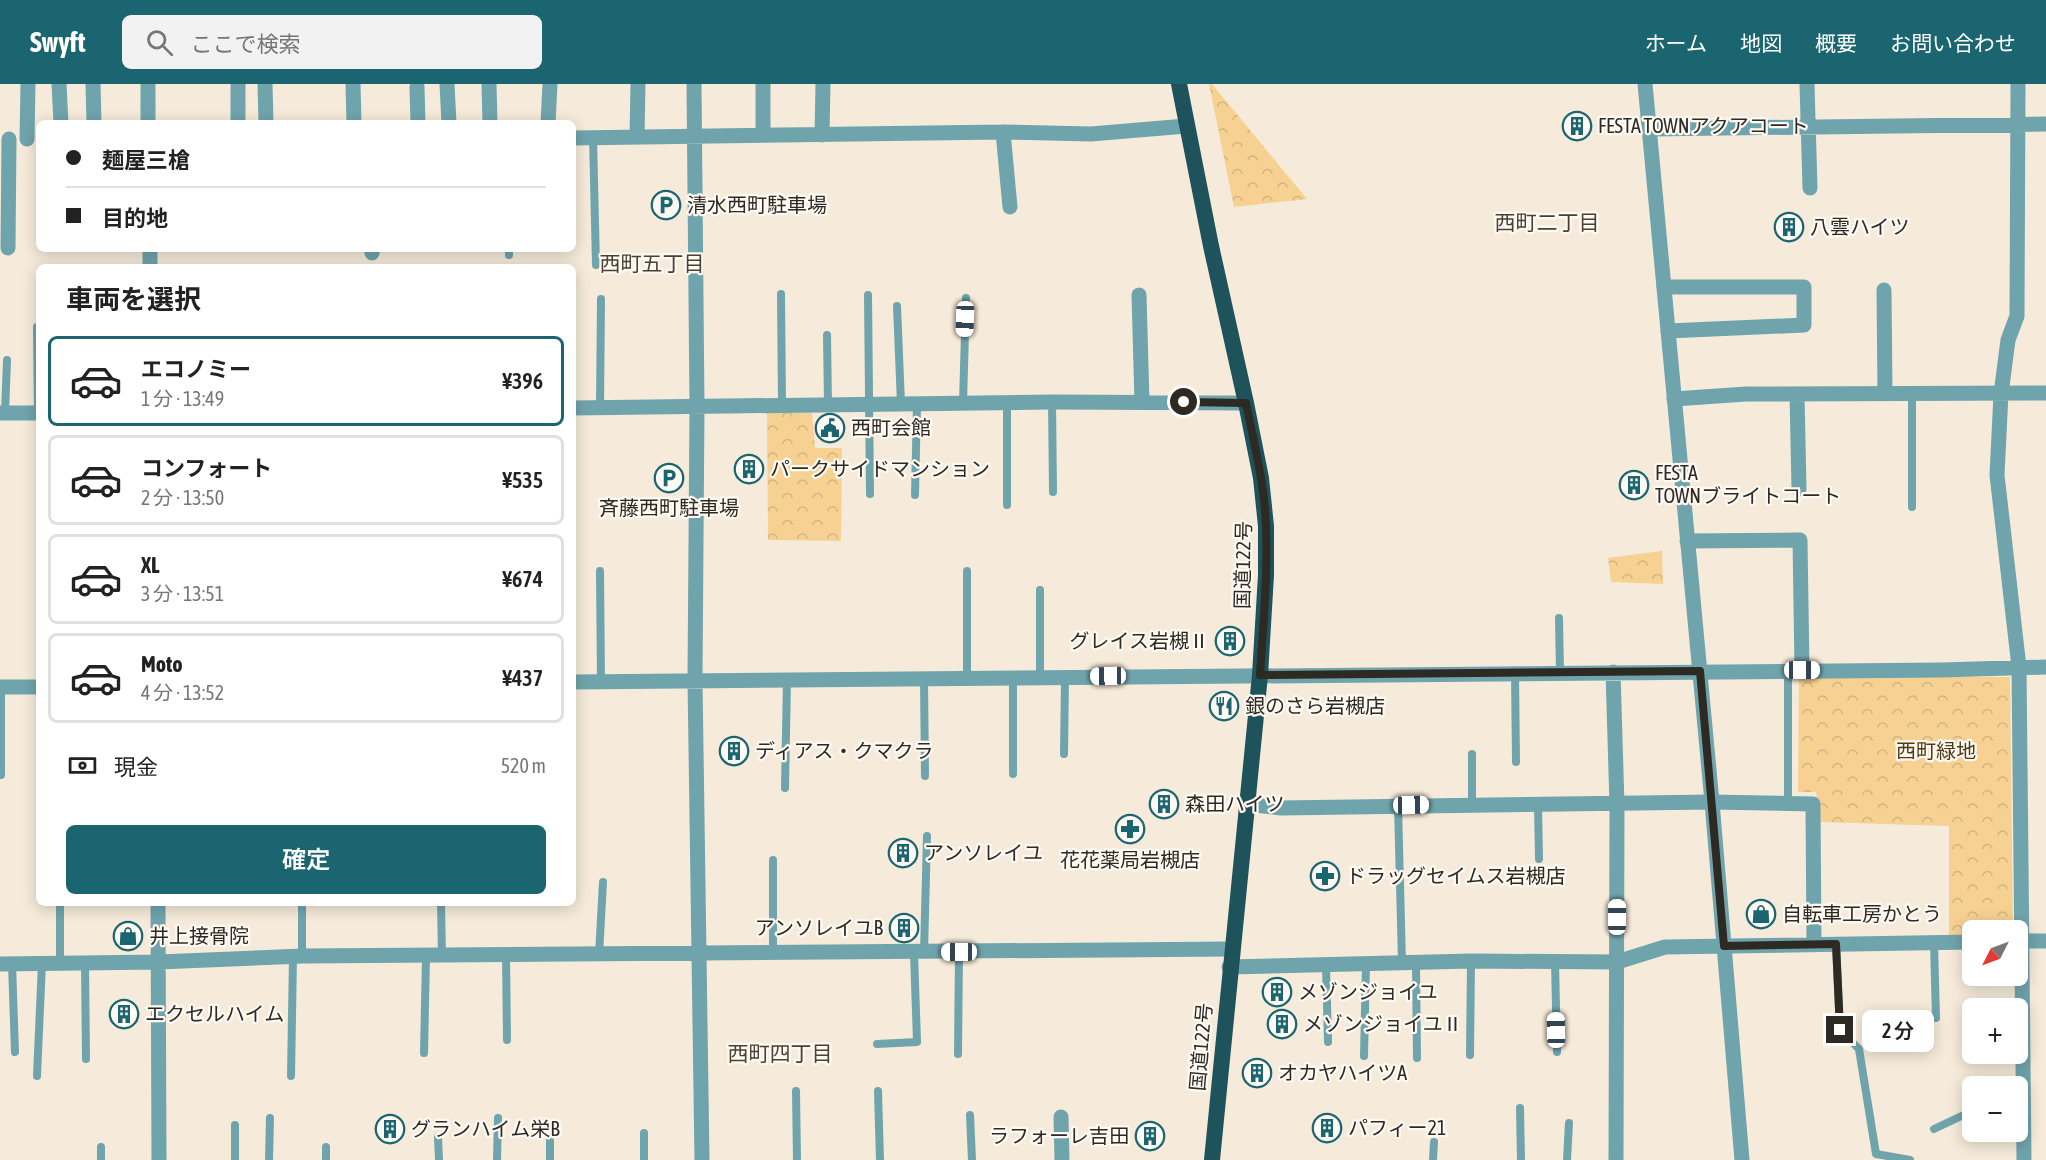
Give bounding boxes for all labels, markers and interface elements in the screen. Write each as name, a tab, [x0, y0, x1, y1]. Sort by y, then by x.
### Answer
search box	[122, 15, 542, 69]
text: Swyft	[30, 26, 86, 58]
icon: search	[143, 26, 176, 59]
text: ここで検索	[191, 31, 301, 57]
text: ホーム	[1645, 31, 1707, 55]
text: 地図	[1740, 31, 1782, 55]
text: 概要	[1815, 31, 1857, 55]
text: お問い合わせ	[1890, 31, 2016, 55]
building icon: FESTA TOWNアクアコート	[1561, 110, 1593, 142]
place label: FESTA TOWNアクアコート	[1598, 114, 1809, 137]
text: 麺屋三槍	[102, 147, 190, 173]
parking icon: 清水西町駐車場	[650, 189, 682, 221]
place label: 清水西町駐車場	[687, 193, 827, 216]
text: 目的地	[102, 205, 168, 231]
district label: 西町二丁目	[1495, 210, 1600, 234]
building icon: 八雲ハイツ	[1773, 211, 1805, 243]
place label: 八雲ハイツ	[1810, 215, 1910, 238]
district label: 西町五丁目	[600, 251, 705, 275]
text: 車両を選択	[66, 284, 201, 315]
car	[955, 301, 975, 337]
icon: car	[69, 354, 123, 408]
text: エコノミー	[141, 356, 251, 382]
text: ¥396	[502, 368, 543, 394]
text: 1 分 · 13:49	[141, 387, 224, 410]
route start	[1170, 388, 1197, 415]
public building icon: 西町会館	[814, 412, 846, 444]
place label: 西町会館	[851, 416, 931, 439]
icon: car	[69, 453, 123, 507]
building icon: パークサイドマンション	[733, 453, 765, 485]
text: コンフォート	[141, 455, 272, 481]
place label: パークサイドマンション	[770, 457, 990, 480]
place label: FESTA TOWNブライトコート	[1655, 461, 1841, 507]
parking icon: 斉藤西町駐車場	[653, 462, 685, 494]
text: ¥535	[502, 467, 543, 493]
building icon: FESTA TOWNブライトコート	[1618, 469, 1650, 501]
text: 2 分 · 13:50	[141, 486, 224, 509]
place label: 斉藤西町駐車場	[599, 496, 739, 519]
street label: 国道122号	[1230, 521, 1255, 609]
icon: car	[69, 552, 123, 606]
text: XL	[141, 552, 159, 578]
text: ¥674	[502, 566, 543, 592]
text: 3 分 · 13:51	[141, 582, 224, 605]
building icon: グレイス岩槻Ⅱ	[1214, 625, 1246, 657]
place label: グレイス岩槻Ⅱ	[1070, 629, 1209, 652]
icon: car	[69, 651, 123, 705]
text: Moto	[141, 651, 183, 677]
car	[1784, 661, 1820, 679]
text: ¥437	[502, 665, 543, 691]
car	[1090, 667, 1126, 685]
text: 4 分 · 13:52	[141, 681, 224, 704]
restaurant icon: 銀のさら岩槻店	[1208, 690, 1240, 722]
place label: 銀のさら岩槻店	[1245, 694, 1385, 717]
building icon: ディアス・クマクラ	[718, 735, 750, 767]
place label: ディアス・クマクラ	[755, 739, 934, 762]
park label: 西町緑地	[1896, 739, 1976, 762]
icon: cash	[66, 749, 99, 782]
text: 現金	[114, 754, 158, 780]
text: 520 m	[501, 754, 546, 777]
building icon: 森田ハイツ	[1148, 788, 1180, 820]
place label: 森田ハイツ	[1185, 792, 1285, 815]
car	[1393, 796, 1429, 814]
pharmacy icon: 花花薬局岩槻店	[1114, 813, 1146, 845]
button: 確定	[66, 825, 546, 894]
building icon: アンソレイユ	[887, 837, 919, 869]
place label: アンソレイユ	[924, 841, 1043, 864]
place label: 花花薬局岩槻店	[1060, 848, 1200, 871]
pharmacy icon: ドラッグセイムス岩槻店	[1309, 860, 1341, 892]
place label: ドラッグセイムス岩槻店	[1346, 864, 1566, 887]
shop icon: 自転車工房かとう	[1745, 898, 1777, 930]
car	[1608, 899, 1626, 935]
place label: 自転車工房かとう	[1782, 902, 1942, 925]
building icon: アンソレイユB	[888, 912, 920, 944]
place label: アンソレイユB	[755, 916, 884, 939]
shop icon: 井上接骨院	[112, 920, 144, 952]
north arrow	[1962, 920, 2028, 986]
map controls	[1962, 920, 2028, 1142]
place label: 井上接骨院	[149, 924, 249, 947]
car	[941, 943, 977, 961]
building icon: メゾンジョイユ	[1261, 976, 1293, 1008]
place label: メゾンジョイユ	[1298, 980, 1438, 1003]
building icon: エクセルハイム	[108, 998, 140, 1030]
button: +	[1962, 998, 2028, 1064]
place label: エクセルハイム	[145, 1002, 284, 1025]
street label: 国道122号	[1185, 1002, 1216, 1092]
building icon: メゾンジョイユⅡ	[1266, 1008, 1298, 1040]
callout: 2 分	[1861, 1009, 1933, 1051]
place label: メゾンジョイユⅡ	[1303, 1012, 1463, 1035]
car	[1547, 1012, 1565, 1048]
route end	[1826, 1016, 1853, 1043]
text: 2 分	[1882, 1019, 1914, 1042]
district label: 西町四丁目	[728, 1041, 833, 1065]
building icon: オカヤハイツA	[1241, 1057, 1273, 1089]
place label: オカヤハイツA	[1278, 1061, 1407, 1084]
button: −	[1962, 1076, 2028, 1142]
building icon: パフィー21	[1311, 1112, 1343, 1144]
building icon: グランハイム栄B	[374, 1113, 406, 1145]
place label: パフィー21	[1348, 1116, 1446, 1139]
place label: グランハイム栄B	[411, 1117, 560, 1140]
building icon: ラフォーレ吉田	[1134, 1120, 1166, 1152]
place label: ラフォーレ吉田	[989, 1124, 1129, 1147]

